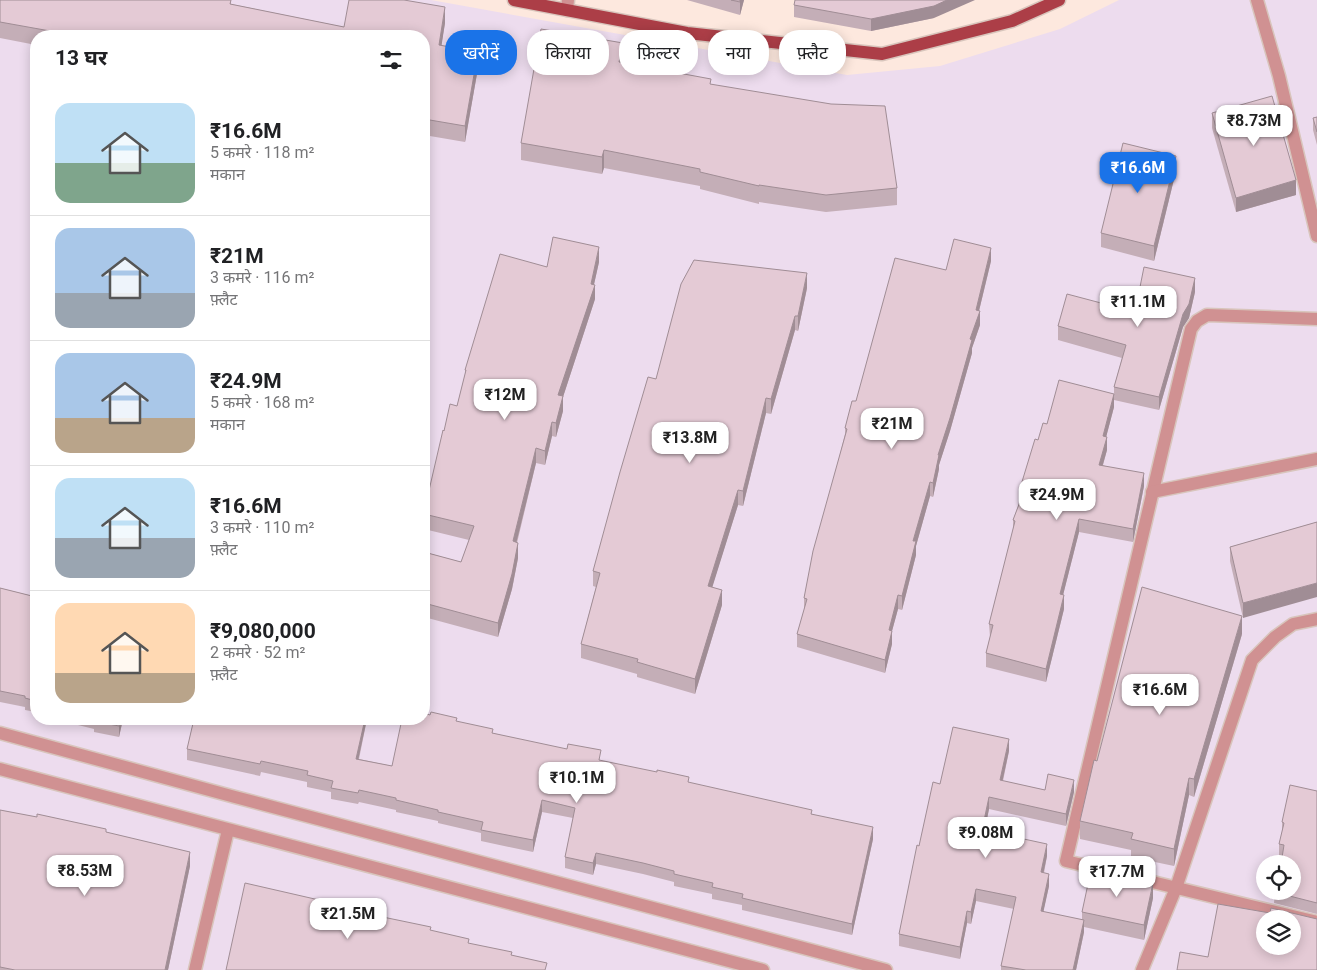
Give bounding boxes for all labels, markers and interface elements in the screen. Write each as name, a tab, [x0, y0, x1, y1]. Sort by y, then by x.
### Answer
chip: खरीदें	[445, 30, 517, 75]
chip: किराया	[527, 30, 609, 75]
chip: फ़िल्टर	[619, 30, 698, 75]
chip: नया	[708, 30, 769, 75]
chip: फ़्लैट	[779, 30, 846, 75]
text: 13 घर	[55, 46, 107, 70]
icon: filters	[377, 46, 405, 74]
pin: ₹8.73M	[1213, 104, 1295, 147]
text: ₹8.73M	[1227, 111, 1281, 130]
text: ₹16.6M	[210, 119, 282, 143]
icon: home	[95, 123, 155, 183]
text: 5 कमरे · 118 m²	[210, 143, 314, 162]
pin: ₹16.6M	[1097, 152, 1179, 194]
text: ₹16.6M	[1111, 158, 1165, 177]
text: मकान	[210, 165, 245, 184]
text: ₹21M	[210, 244, 264, 268]
icon: home	[95, 248, 155, 308]
text: 3 कमरे · 116 m²	[210, 268, 314, 287]
pin: ₹11.1M	[1097, 286, 1179, 328]
text: फ़्लैट	[210, 290, 238, 309]
text: ₹11.1M	[1111, 292, 1165, 311]
text: ₹24.9M	[210, 369, 282, 393]
icon: home	[95, 373, 155, 433]
pin: ₹12M	[475, 378, 535, 421]
text: ₹12M	[485, 385, 525, 404]
text: 5 कमरे · 168 m²	[210, 393, 314, 412]
pin: ₹21M	[862, 408, 922, 450]
text: ₹21M	[872, 414, 912, 433]
text: मकान	[210, 415, 245, 434]
pin: ₹13.8M	[649, 422, 731, 464]
text: ₹13.8M	[663, 428, 717, 447]
pin: ₹24.9M	[1016, 478, 1098, 521]
text: ₹24.9M	[1030, 485, 1084, 504]
text: ₹16.6M	[210, 494, 282, 518]
icon: home	[95, 498, 155, 558]
text: 3 कमरे · 110 m²	[210, 518, 314, 537]
text: फ़्लैट	[210, 540, 238, 559]
text: ₹9,080,000	[210, 619, 316, 643]
icon: home	[95, 623, 155, 683]
text: 2 कमरे · 52 m²	[210, 643, 305, 662]
text: फ़्लैट	[210, 665, 238, 684]
pin: ₹16.6M	[1119, 674, 1201, 716]
text: ₹16.6M	[1133, 680, 1187, 699]
pin: ₹10.1M	[536, 762, 618, 804]
text: ₹10.1M	[550, 768, 604, 787]
pin: ₹9.08M	[945, 816, 1027, 859]
text: ₹9.08M	[959, 823, 1013, 842]
pin: ₹8.53M	[44, 854, 126, 897]
map controls	[1256, 855, 1301, 955]
button: locate	[1256, 855, 1301, 900]
pin: ₹17.7M	[1076, 856, 1158, 898]
text: ₹8.53M	[58, 861, 112, 880]
text: ₹17.7M	[1090, 862, 1144, 881]
pin: ₹21.5M	[307, 898, 389, 940]
text: ₹21.5M	[321, 904, 375, 923]
button: layers	[1256, 910, 1301, 955]

